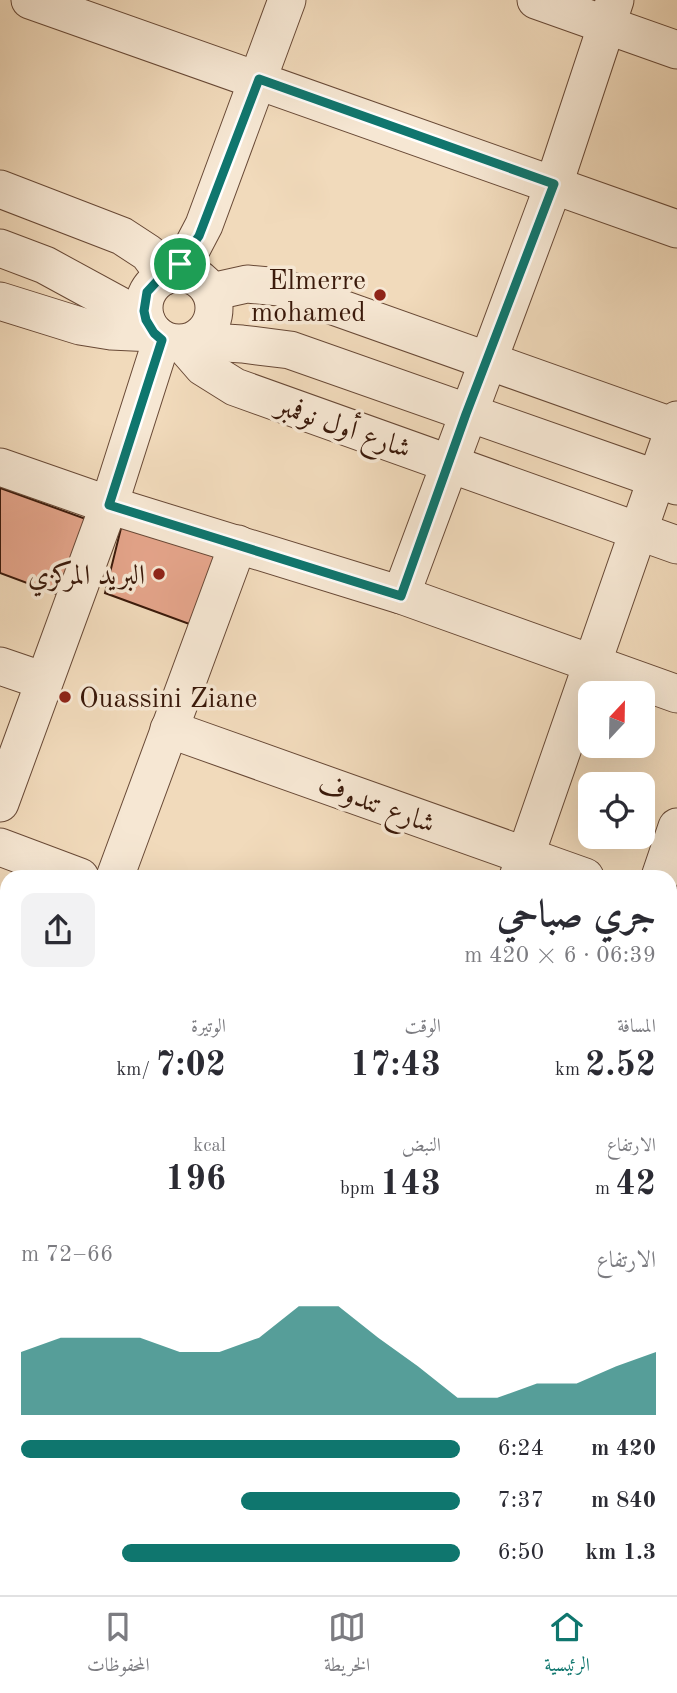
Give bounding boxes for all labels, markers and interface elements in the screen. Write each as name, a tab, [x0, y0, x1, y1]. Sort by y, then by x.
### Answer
pin	[150, 234, 210, 294]
icon: arrive	[161, 245, 199, 283]
place label: Elmerre mohamed	[251, 268, 366, 328]
marker: Elmerre mohamed	[372, 287, 388, 303]
street label: شارع أول نوفمبر	[267, 384, 416, 472]
place label: البريد المركزي	[28, 560, 145, 597]
marker: البريد المركزي	[151, 566, 167, 582]
north arrow	[578, 681, 654, 758]
map controls	[578, 681, 655, 849]
place label: Ouassini Ziane	[79, 686, 257, 714]
marker: Ouassini Ziane	[57, 689, 73, 705]
street label: شارع تندوف	[311, 772, 438, 846]
button: locate	[578, 772, 655, 849]
button: share	[21, 893, 95, 967]
text: جري صباحي	[497, 897, 656, 935]
text: 06:39 · 6 × 420 m	[464, 944, 656, 967]
text: الوتيرة	[191, 1018, 226, 1037]
text: الوقت	[405, 1018, 441, 1037]
text: المسافة	[617, 1018, 656, 1037]
text: 7:02	[155, 1048, 226, 1083]
text: 17:43	[350, 1048, 441, 1083]
text: 2.52	[585, 1048, 656, 1083]
text: /km	[116, 1061, 155, 1080]
text: km	[555, 1061, 585, 1080]
text: kcal	[193, 1137, 226, 1156]
text: النبض	[402, 1137, 441, 1156]
text: الارتفاع	[607, 1137, 656, 1156]
text: 196	[165, 1162, 226, 1197]
text: 143	[380, 1167, 441, 1202]
text: 42	[615, 1167, 656, 1202]
text: bpm	[340, 1180, 380, 1199]
text: m	[595, 1180, 615, 1199]
text: 66–72 m	[21, 1243, 113, 1266]
text: الارتفاع	[596, 1249, 656, 1272]
text: 6:24	[498, 1437, 544, 1460]
text: 420 m	[591, 1437, 656, 1460]
text: 7:37	[498, 1489, 544, 1512]
text: 840 m	[591, 1489, 656, 1512]
text: 6:50	[498, 1541, 544, 1564]
text: 1.3 km	[585, 1541, 656, 1564]
tab: المحفوظات	[87, 1608, 150, 1683]
tab: الخريطة	[324, 1608, 370, 1683]
tab: الرئيسية	[544, 1608, 590, 1683]

